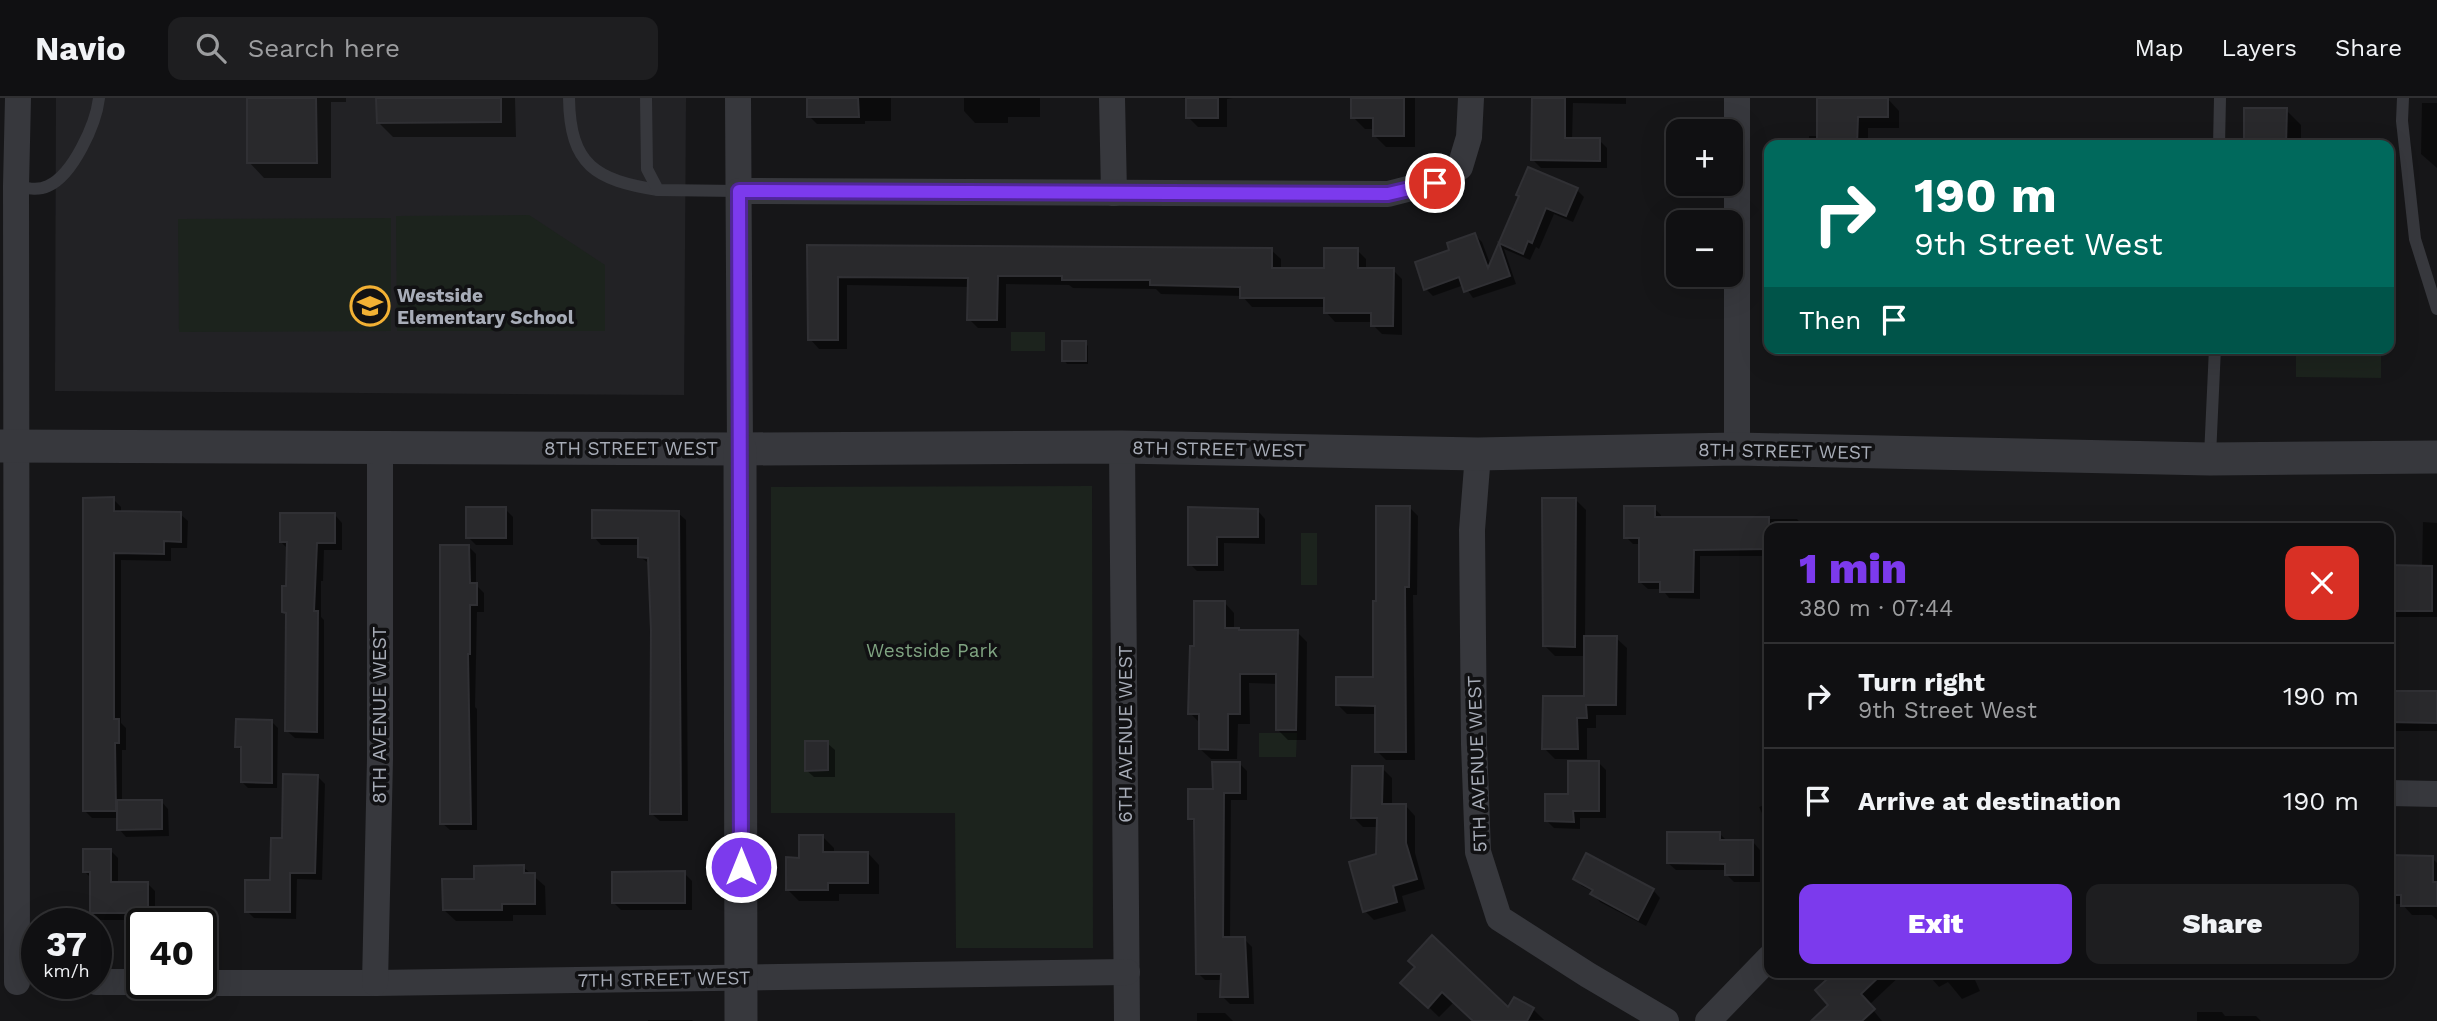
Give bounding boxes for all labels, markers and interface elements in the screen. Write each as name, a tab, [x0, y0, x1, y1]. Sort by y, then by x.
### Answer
search box	[168, 17, 658, 80]
text: Navio	[35, 29, 126, 68]
icon: search	[192, 29, 230, 67]
text: Search here	[248, 33, 400, 63]
text: Map	[2135, 34, 2183, 62]
text: Layers	[2221, 34, 2297, 62]
text: Share	[2335, 34, 2402, 62]
map controls	[1666, 119, 1743, 287]
button: +	[1666, 119, 1743, 196]
pin	[1405, 153, 1465, 213]
icon: arrive	[1416, 164, 1454, 202]
text: 190 m	[1914, 166, 2057, 224]
icon: right	[1799, 168, 1890, 259]
button: −	[1666, 210, 1743, 287]
text: 9th Street West	[1914, 225, 2163, 263]
place label: Westside Elementary School	[397, 284, 575, 329]
school or university icon: Westside Elementary School	[349, 285, 391, 327]
icon: arrive	[1875, 301, 1913, 339]
text: Then	[1799, 305, 1861, 335]
street label: 8TH STREET WEST	[1132, 436, 1306, 462]
street label: 8TH STREET WEST	[544, 437, 718, 460]
street label: 8TH STREET WEST	[1698, 438, 1872, 464]
text: 1 min	[1799, 544, 1907, 593]
button: close	[2285, 546, 2359, 620]
text: 380 m · 07:44	[1799, 595, 1953, 622]
street label: 8TH AVENUE WEST	[368, 626, 391, 804]
park label: Westside Park	[866, 639, 998, 662]
street label: 6TH AVENUE WEST	[1114, 645, 1137, 823]
text: Turn right	[1858, 667, 1985, 697]
street label: 5TH AVENUE WEST	[1462, 675, 1492, 853]
icon: right	[1799, 677, 1837, 715]
text: 190 m	[2283, 681, 2359, 711]
text: 9th Street West	[1858, 697, 2037, 724]
icon: arrive	[1799, 782, 1837, 820]
text: Arrive at destination	[1858, 786, 2121, 816]
text: 190 m	[2283, 786, 2359, 816]
position arrow	[704, 830, 778, 904]
button: Exit	[1799, 884, 2072, 964]
button: Share	[2086, 884, 2359, 964]
speed limit sign: 40	[126, 908, 217, 999]
text: 37	[46, 923, 87, 965]
text: km/h	[43, 960, 90, 981]
street label: 7TH STREET WEST	[577, 966, 751, 992]

